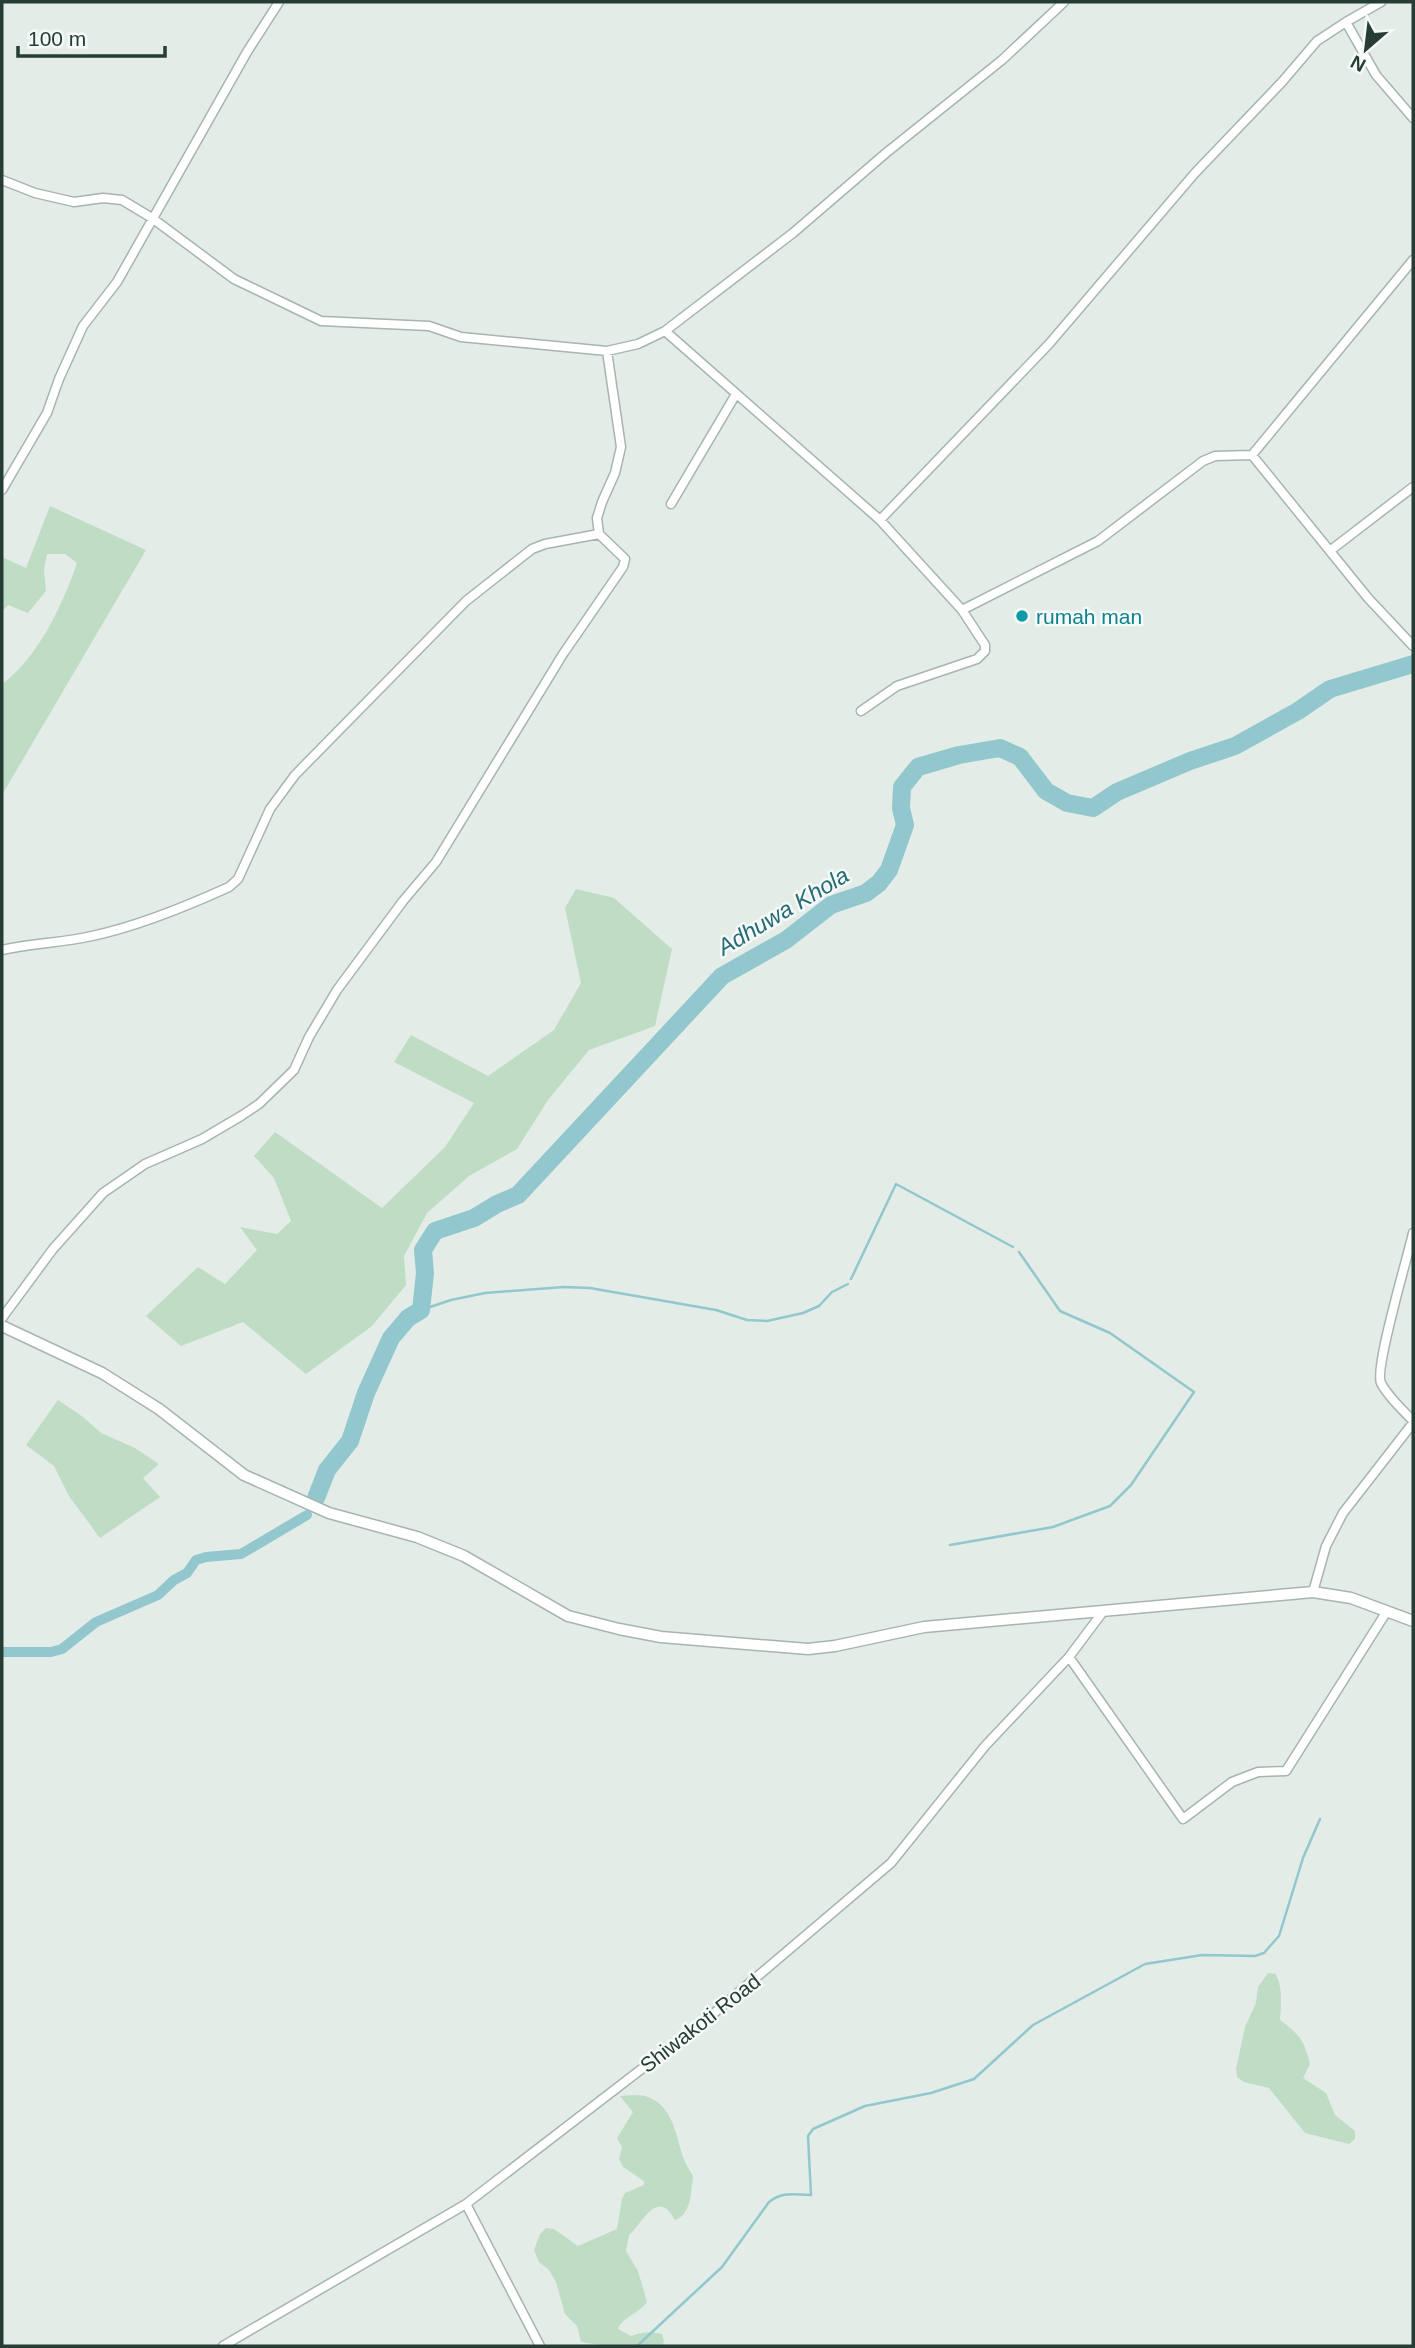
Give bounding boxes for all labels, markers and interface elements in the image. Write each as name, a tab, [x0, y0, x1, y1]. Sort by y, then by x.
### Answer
scale bar	[18, 14, 164, 58]
north arrow	[1331, 14, 1401, 84]
text: 100 m	[28, 27, 86, 50]
text: N	[1347, 51, 1369, 76]
place label: rumah man	[1036, 605, 1142, 628]
marker: rumah man	[1014, 608, 1030, 624]
water label: Adhuwa Khola	[711, 862, 853, 961]
street label: Shiwakoti Road	[635, 1969, 765, 2077]

